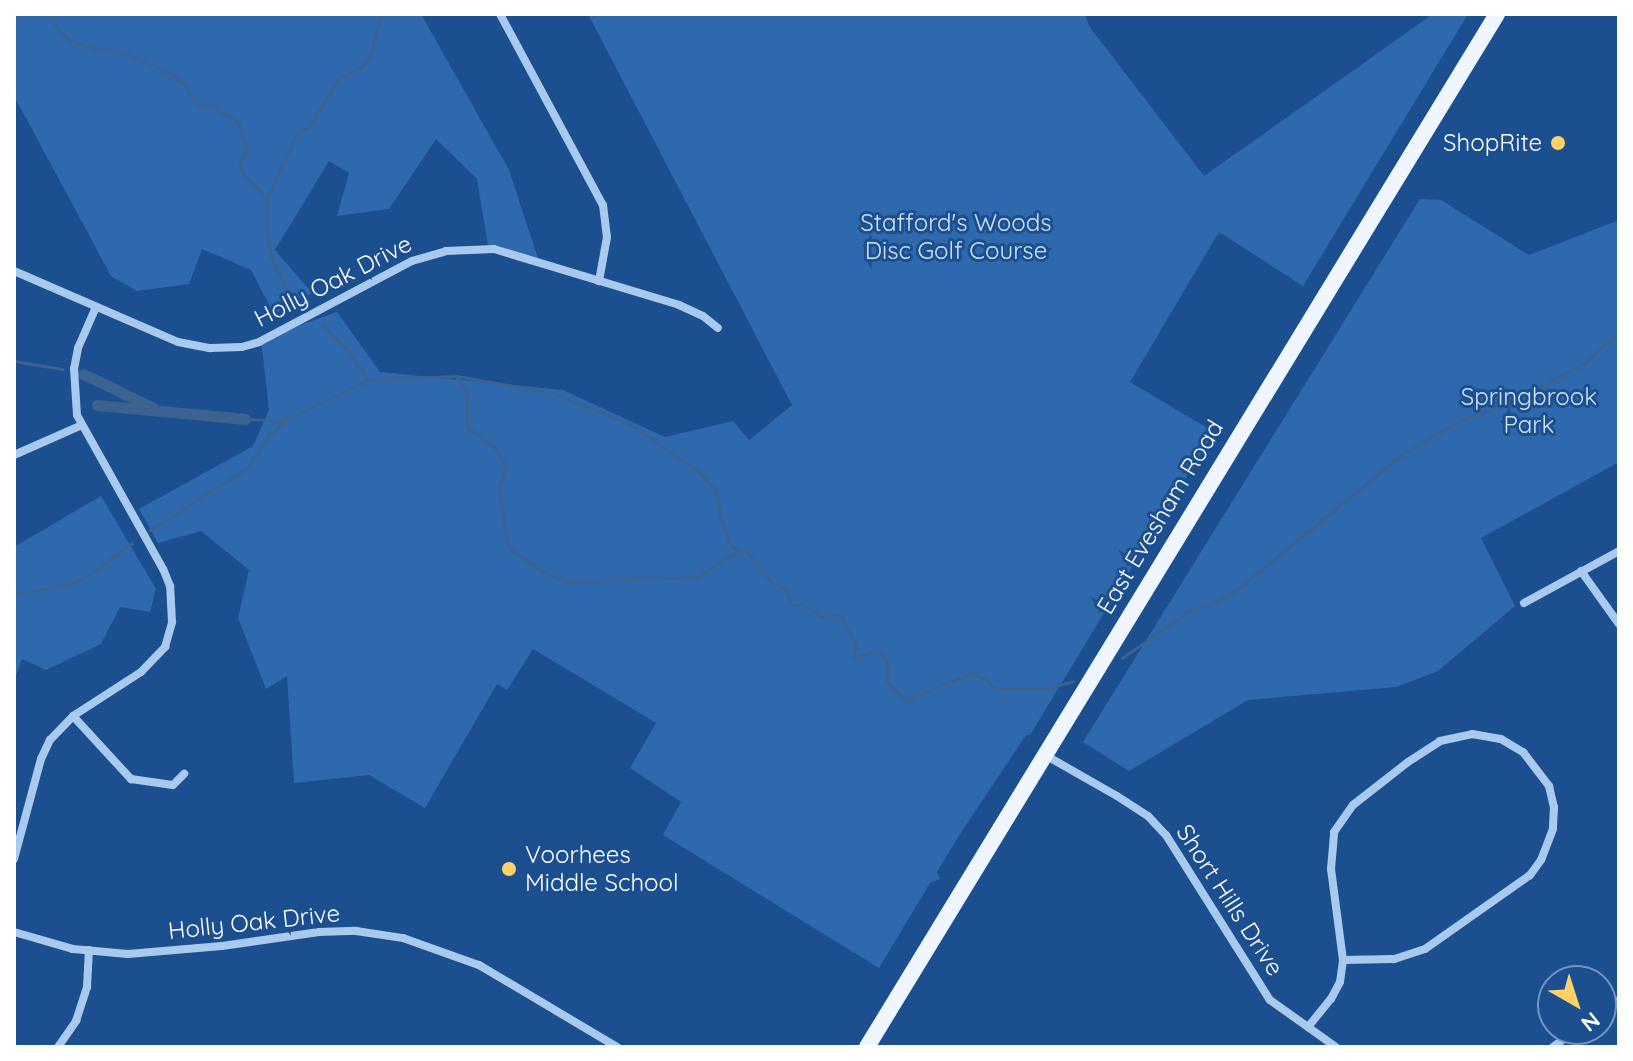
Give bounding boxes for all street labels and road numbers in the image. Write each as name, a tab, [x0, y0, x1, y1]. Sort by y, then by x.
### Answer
street label: Holly Oak Drive	[250, 229, 416, 333]
street label: East Evesham Road	[1091, 415, 1229, 619]
street label: Short Hills Drive	[1170, 819, 1290, 981]
street label: Holly Oak Drive	[167, 899, 341, 945]

